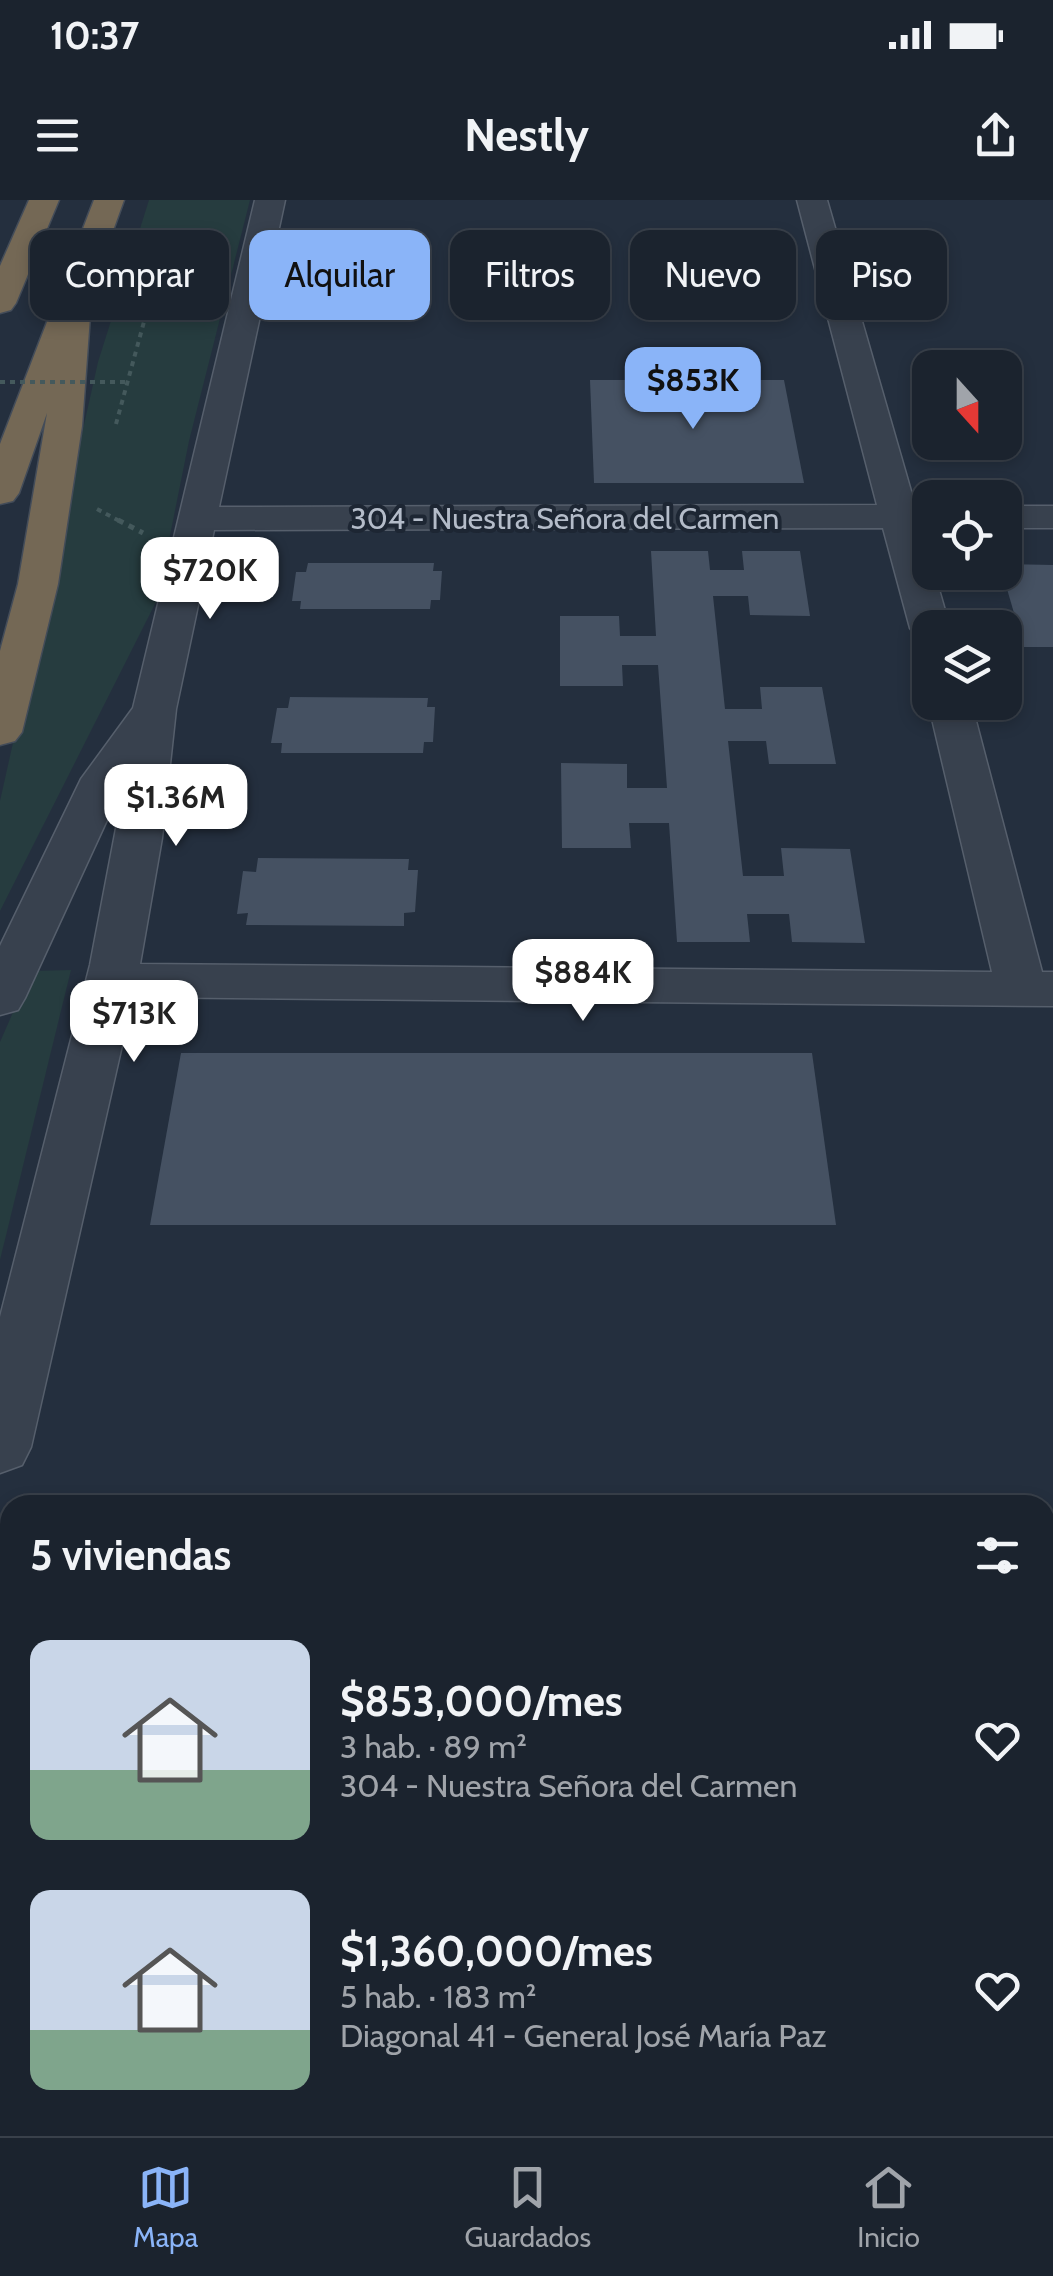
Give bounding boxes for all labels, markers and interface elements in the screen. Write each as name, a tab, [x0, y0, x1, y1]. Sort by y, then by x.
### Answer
text: 10:37	[50, 12, 139, 59]
icon: menu	[30, 108, 85, 163]
text: Nestly	[464, 108, 589, 162]
icon: share	[968, 108, 1023, 163]
chip: Comprar	[30, 230, 229, 320]
chip: Alquilar	[249, 230, 430, 320]
chip: Filtros	[450, 230, 610, 320]
chip: Nuevo	[630, 230, 796, 320]
chip: Piso	[816, 230, 947, 320]
pin: $853K	[623, 347, 763, 432]
north arrow	[912, 350, 1022, 460]
map controls	[912, 350, 1022, 720]
text: $853K	[647, 360, 739, 399]
button: locate	[912, 480, 1022, 590]
street label: 304 - Nuestra Señora del Carmen	[351, 500, 779, 537]
pin: $720K	[140, 537, 280, 622]
text: $720K	[163, 550, 257, 589]
button: layers	[912, 610, 1022, 720]
pin: $1.36M	[95, 764, 257, 849]
text: $1.36M	[126, 777, 226, 816]
pin: $884K	[513, 939, 653, 1024]
text: $884K	[534, 952, 632, 991]
pin: $713K	[64, 980, 204, 1065]
text: $713K	[92, 993, 176, 1032]
icon: filters	[970, 1528, 1025, 1583]
text: 5 viviendas	[30, 1529, 231, 1581]
text: $853,000/mes	[340, 1675, 623, 1727]
icon: home	[110, 1680, 230, 1800]
icon: heart	[970, 1713, 1025, 1768]
text: 3 hab. · 89 m²	[340, 1727, 527, 1766]
text: 304 - Nuestra Señora del Carmen	[340, 1766, 797, 1805]
text: $1,360,000/mes	[340, 1925, 653, 1977]
icon: home	[110, 1930, 230, 2050]
icon: heart	[970, 1963, 1025, 2018]
text: 5 hab. · 183 m²	[340, 1977, 536, 2016]
text: Diagonal 41 - General José María Paz	[340, 2016, 827, 2055]
tab: Mapa	[133, 2160, 198, 2254]
tab: Guardados	[464, 2160, 591, 2254]
tab: Inicio	[857, 2160, 920, 2254]

